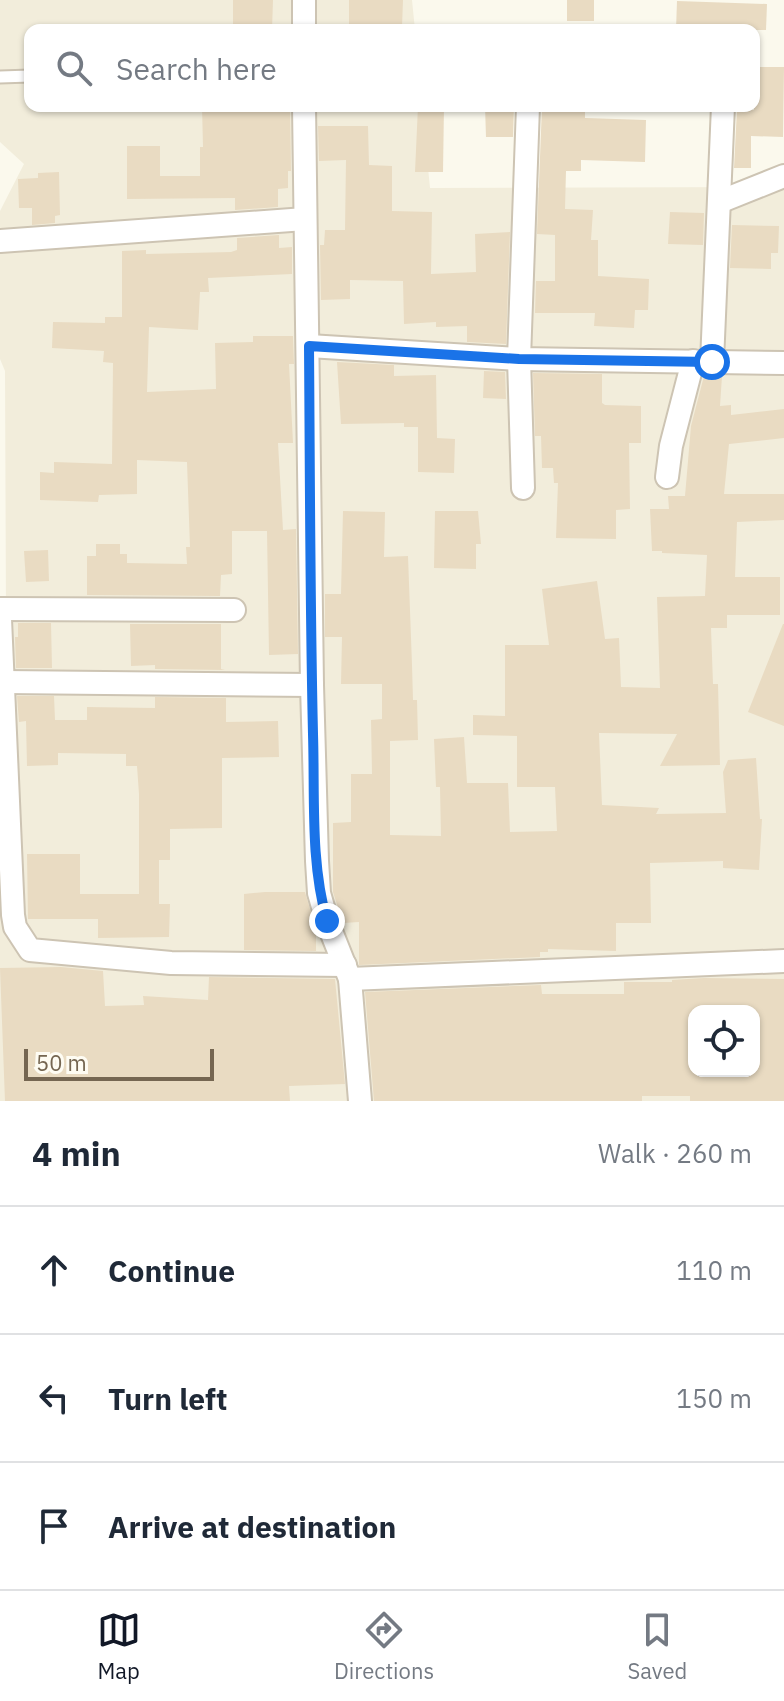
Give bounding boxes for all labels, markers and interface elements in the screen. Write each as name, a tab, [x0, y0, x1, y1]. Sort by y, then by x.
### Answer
search box	[24, 24, 760, 112]
icon: search	[52, 46, 96, 90]
text: Search here	[116, 49, 277, 88]
route start	[694, 344, 730, 380]
route end	[309, 903, 345, 939]
map controls	[688, 1005, 760, 1077]
button: locate	[688, 1005, 760, 1077]
scale bar	[24, 1045, 214, 1081]
text: 50 m	[36, 1048, 87, 1077]
text: 4 min	[32, 1131, 121, 1175]
text: Walk · 260 m	[598, 1136, 752, 1170]
icon: ahead	[32, 1248, 76, 1292]
text: Continue	[108, 1251, 235, 1290]
text: 110 m	[676, 1253, 752, 1287]
icon: left	[32, 1376, 76, 1420]
text: Turn left	[108, 1379, 227, 1418]
text: 150 m	[676, 1381, 752, 1415]
icon: arrive	[32, 1504, 76, 1548]
text: Arrive at destination	[108, 1507, 396, 1546]
tab: Map	[97, 1608, 141, 1685]
tab: Directions	[334, 1608, 434, 1685]
tab: Saved	[627, 1608, 687, 1685]

